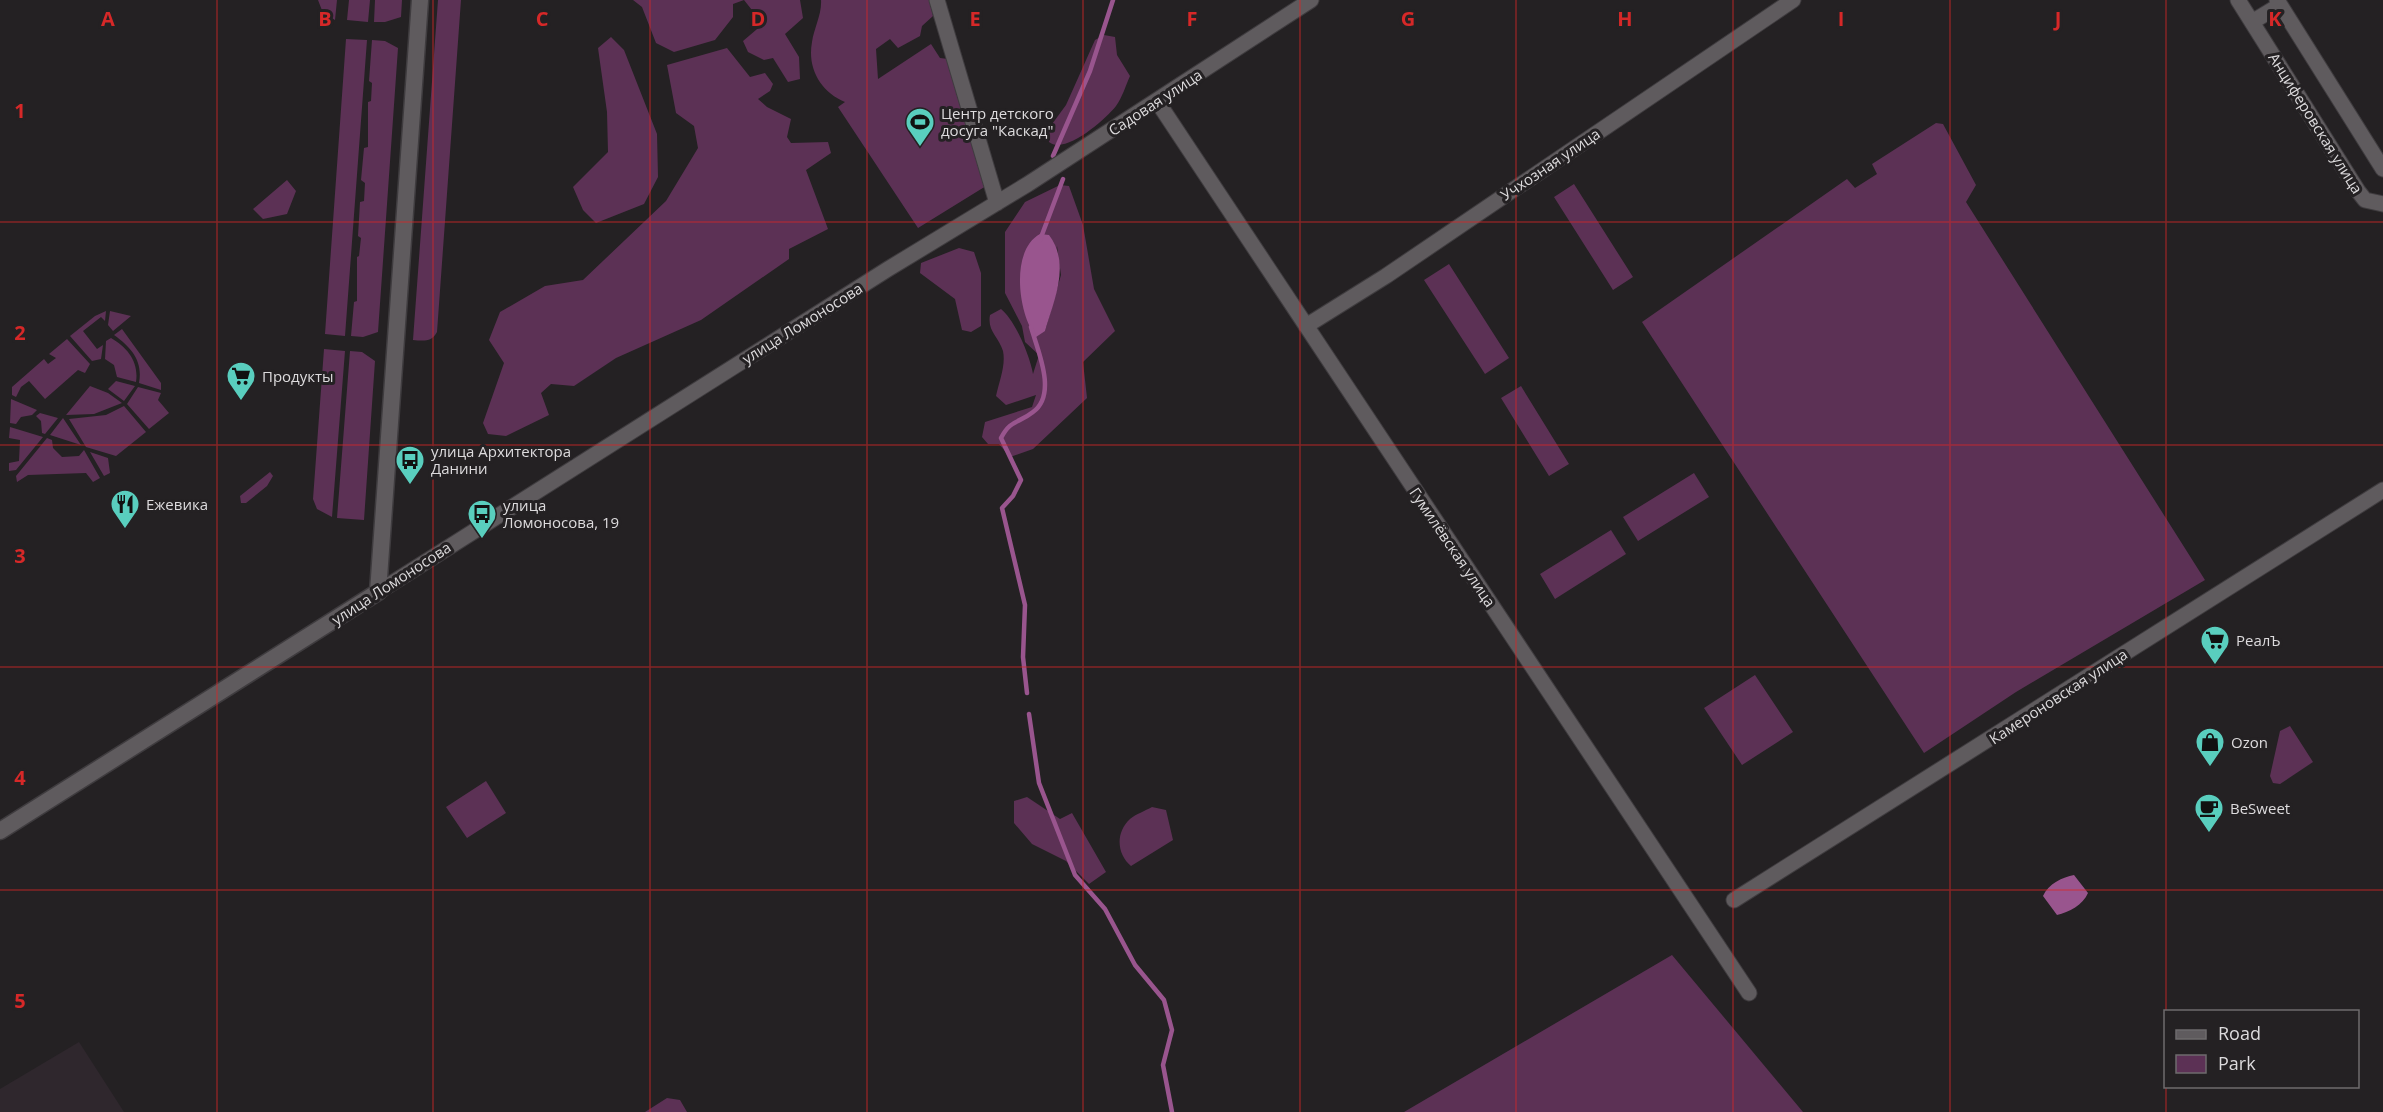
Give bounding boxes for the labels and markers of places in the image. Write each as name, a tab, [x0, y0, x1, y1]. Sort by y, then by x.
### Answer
place label: Центр детского досуга "Каскад"	[941, 103, 1054, 140]
sports icon: Центр детского досуга "Каскад"	[904, 106, 936, 148]
supermarket icon: Продукты	[225, 360, 257, 402]
place label: Продукты	[262, 366, 334, 386]
place label: улица Архитектора Данини	[431, 441, 571, 478]
bus stop icon: улица Архитектора Данини	[394, 444, 426, 486]
restaurant icon: Ежевика	[109, 488, 141, 530]
place label: Ежевика	[146, 494, 208, 514]
place label: улица Ломоносова, 19	[503, 495, 619, 532]
bus stop icon: улица Ломоносова, 19	[466, 498, 498, 540]
supermarket icon: РеалЪ	[2199, 624, 2231, 666]
place label: РеалЪ	[2236, 630, 2281, 650]
shop icon: Ozon	[2194, 726, 2226, 768]
place label: Ozon	[2231, 732, 2268, 752]
cafe icon: BeSweet	[2193, 792, 2225, 834]
place label: BeSweet	[2230, 798, 2290, 818]

